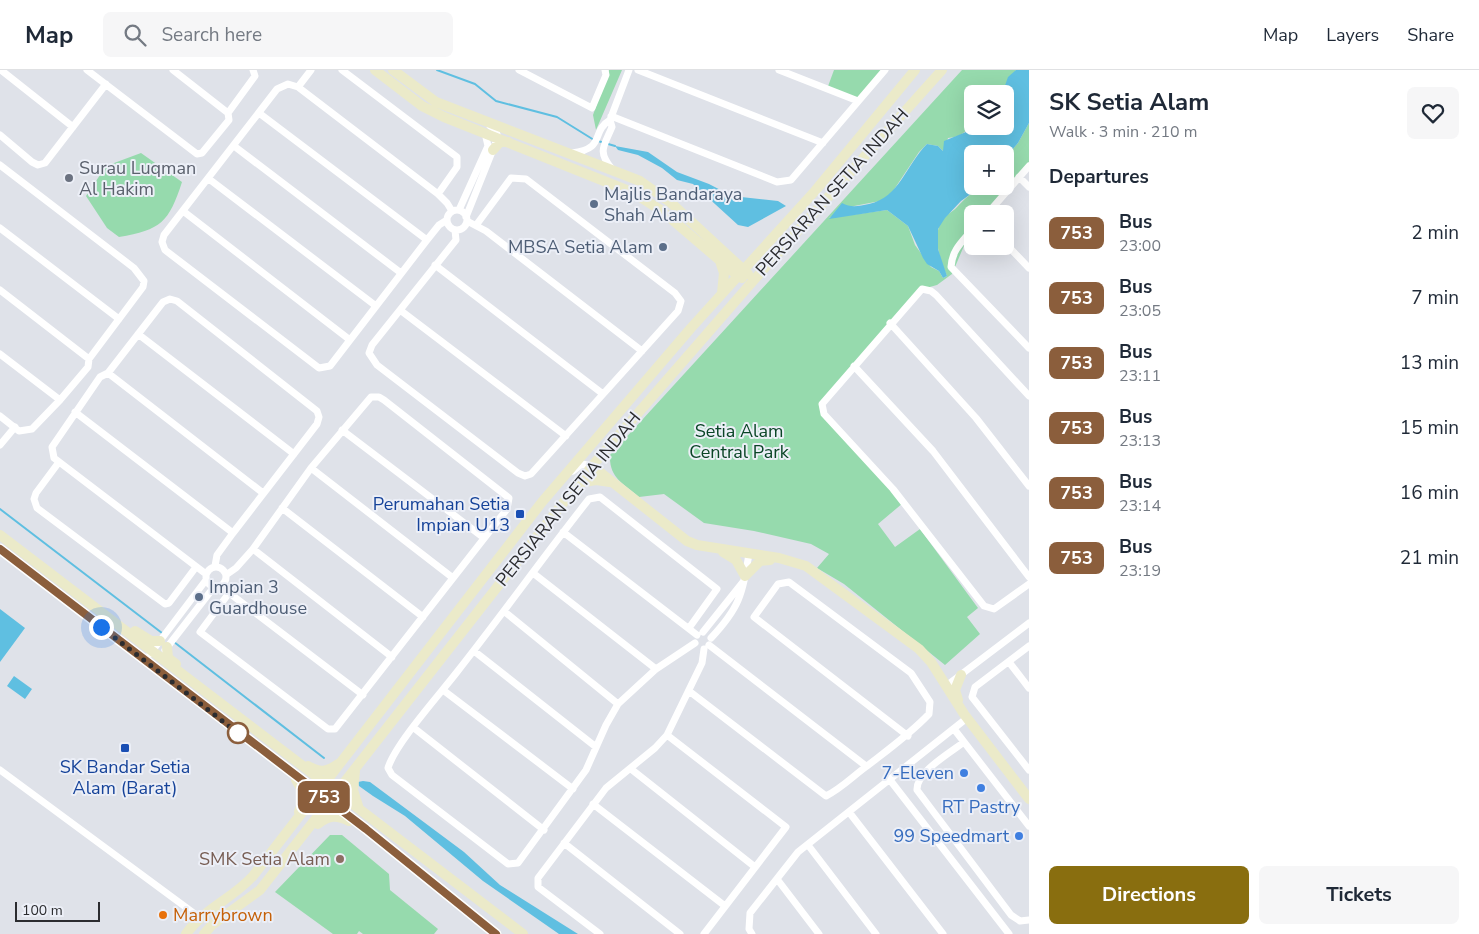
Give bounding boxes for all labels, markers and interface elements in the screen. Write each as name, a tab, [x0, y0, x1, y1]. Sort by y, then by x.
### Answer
search box	[103, 12, 453, 57]
text: Map	[25, 19, 73, 51]
icon: search	[121, 21, 149, 49]
text: Search here	[161, 22, 262, 48]
text: Map	[1263, 23, 1298, 47]
text: Layers	[1326, 23, 1379, 47]
text: Share	[1407, 23, 1454, 47]
map controls	[964, 85, 1014, 255]
button: layers	[964, 85, 1014, 135]
text: SK Setia Alam	[1049, 86, 1209, 118]
button: heart	[1407, 87, 1459, 139]
street label: PERSIARAN SETIA INDAH	[750, 103, 914, 281]
text: Walk · 3 min · 210 m	[1049, 121, 1197, 143]
button: +	[964, 145, 1014, 195]
place label: Surau Luqman Al Hakim	[79, 156, 196, 201]
text: Departures	[1049, 164, 1149, 190]
marker: Surau Luqman Al Hakim	[63, 172, 75, 184]
place label: Majlis Bandaraya Shah Alam	[604, 182, 742, 227]
marker: Majlis Bandaraya Shah Alam	[588, 198, 600, 210]
button: −	[964, 205, 1014, 255]
text: Bus	[1119, 209, 1152, 235]
text: 2 min	[1411, 220, 1459, 246]
text: 753	[1060, 221, 1093, 245]
place label: MBSA Setia Alam	[508, 235, 653, 259]
text: 23:00	[1119, 235, 1161, 257]
marker: MBSA Setia Alam	[657, 241, 669, 253]
text: Bus	[1119, 274, 1152, 300]
text: 7 min	[1411, 285, 1459, 311]
text: 753	[1060, 286, 1093, 310]
text: 23:05	[1119, 300, 1161, 322]
text: Bus	[1119, 339, 1152, 365]
text: 13 min	[1400, 350, 1459, 376]
text: 753	[1060, 351, 1093, 375]
text: 23:11	[1119, 365, 1161, 387]
text: Bus	[1119, 404, 1152, 430]
street label: PERSIARAN SETIA INDAH	[490, 407, 646, 591]
text: 15 min	[1400, 415, 1459, 441]
text: 753	[1060, 416, 1093, 440]
park label: Setia Alam Central Park	[689, 419, 790, 464]
text: 23:13	[1119, 430, 1161, 452]
text: Bus	[1119, 469, 1152, 495]
text: 16 min	[1400, 480, 1459, 506]
text: 753	[1060, 481, 1093, 505]
place label: Perumahan Setia Impian U13	[373, 492, 510, 537]
text: 23:14	[1119, 495, 1161, 517]
marker: Perumahan Setia Impian U13	[514, 508, 526, 520]
text: Bus	[1119, 534, 1152, 560]
text: 21 min	[1400, 545, 1459, 571]
text: 753	[1060, 546, 1093, 570]
text: 23:19	[1119, 560, 1161, 582]
place label: Impian 3 Guardhouse	[209, 575, 307, 620]
marker: Impian 3 Guardhouse	[193, 591, 205, 603]
your location	[89, 615, 114, 640]
unlabelled marker	[227, 722, 249, 744]
marker: SK Bandar Setia Alam (Barat)	[119, 742, 131, 754]
place label: SK Bandar Setia Alam (Barat)	[60, 755, 190, 800]
place label: 7-Eleven	[881, 761, 954, 785]
marker: 7-Eleven	[958, 767, 970, 779]
line badge: 753	[295, 781, 353, 813]
marker: RT Pastry	[975, 782, 987, 794]
text: 753	[308, 785, 340, 809]
place label: RT Pastry	[942, 795, 1021, 819]
place label: 99 Speedmart	[893, 824, 1010, 848]
marker: 99 Speedmart	[1013, 830, 1025, 842]
place label: SMK Setia Alam	[199, 847, 330, 871]
marker: SMK Setia Alam	[334, 853, 346, 865]
button: Directions	[1049, 866, 1249, 924]
button: Tickets	[1259, 866, 1459, 924]
scale bar	[15, 899, 100, 922]
text: 100 m	[22, 901, 63, 920]
place label: Marrybrown	[173, 903, 273, 927]
marker: Marrybrown	[157, 909, 169, 921]

